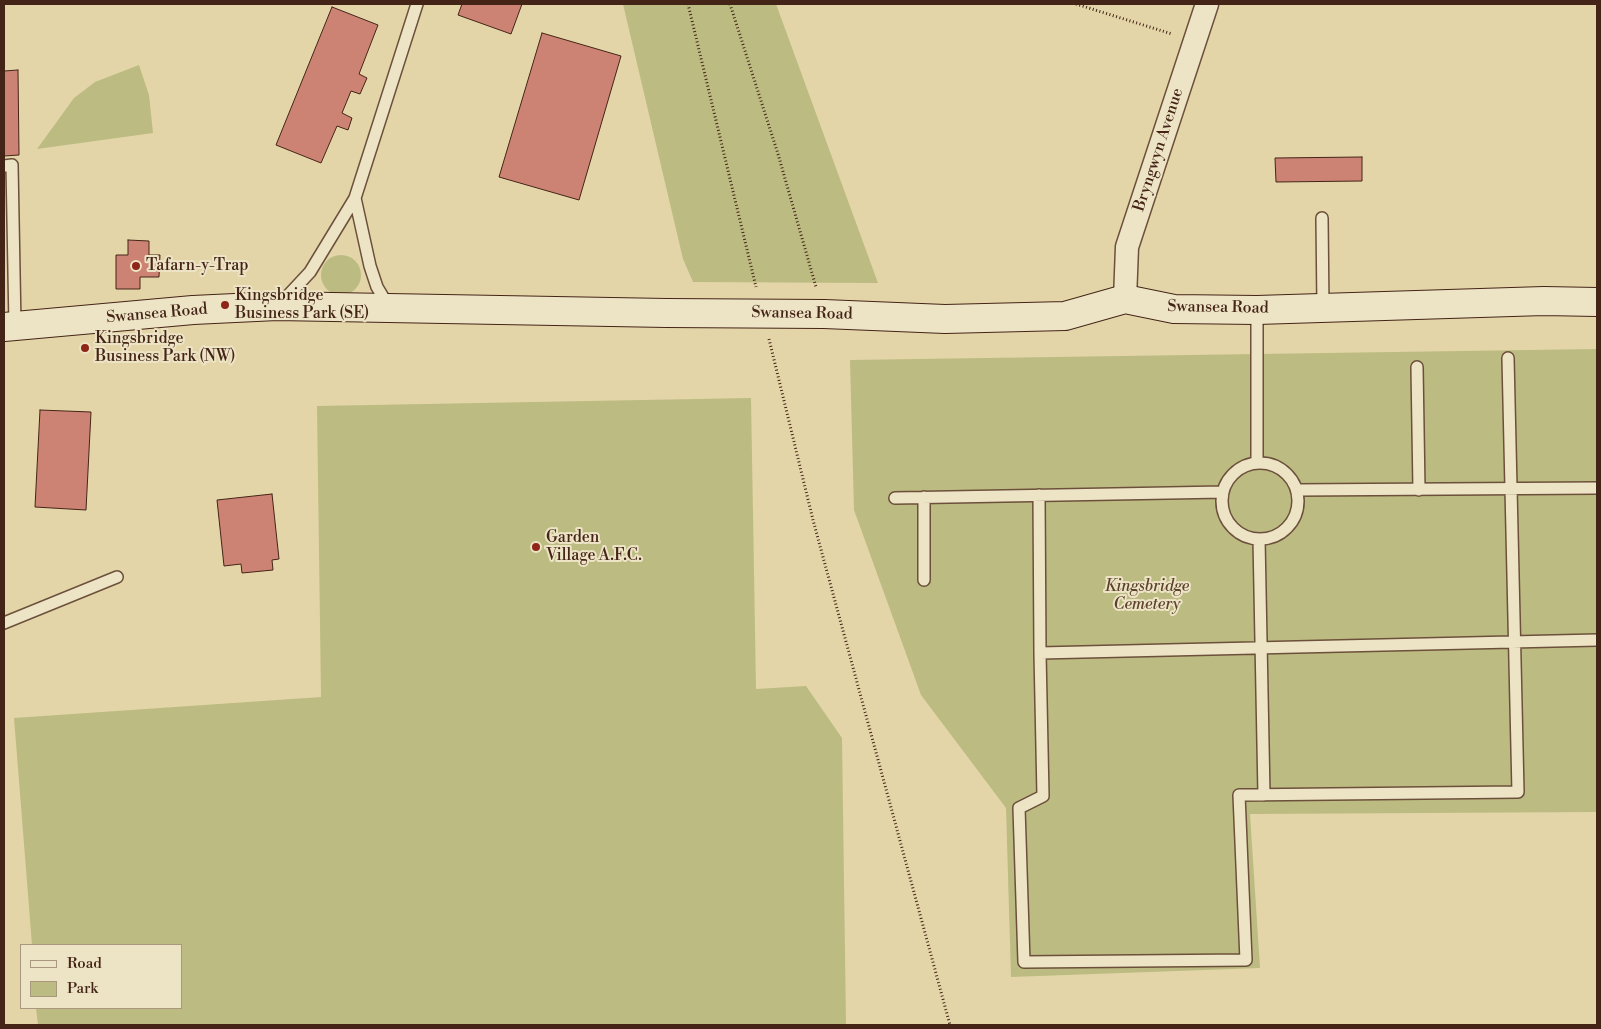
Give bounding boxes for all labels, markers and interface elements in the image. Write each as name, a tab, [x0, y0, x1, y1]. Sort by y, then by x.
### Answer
street label: Bryngwyn Avenue	[1130, 86, 1188, 214]
place label: Tafarn-y-Trap	[146, 256, 249, 276]
marker: Tafarn-y-Trap	[130, 260, 142, 272]
place label: Kingsbridge Business Park (SE)	[235, 286, 369, 324]
street label: Swansea Road	[1167, 298, 1269, 318]
marker: Kingsbridge Business Park (SE)	[219, 299, 231, 311]
street label: Swansea Road	[106, 300, 208, 328]
street label: Swansea Road	[751, 304, 853, 324]
place label: Kingsbridge Business Park (NW)	[95, 329, 235, 367]
marker: Kingsbridge Business Park (NW)	[79, 342, 91, 354]
place label: Garden Village A.F.C.	[546, 528, 642, 566]
marker: Garden Village A.F.C.	[530, 541, 542, 553]
park label: Kingsbridge Cemetery	[1105, 577, 1189, 615]
legend	[20, 944, 182, 1009]
text: Road	[67, 954, 102, 973]
text: Park	[67, 979, 98, 998]

